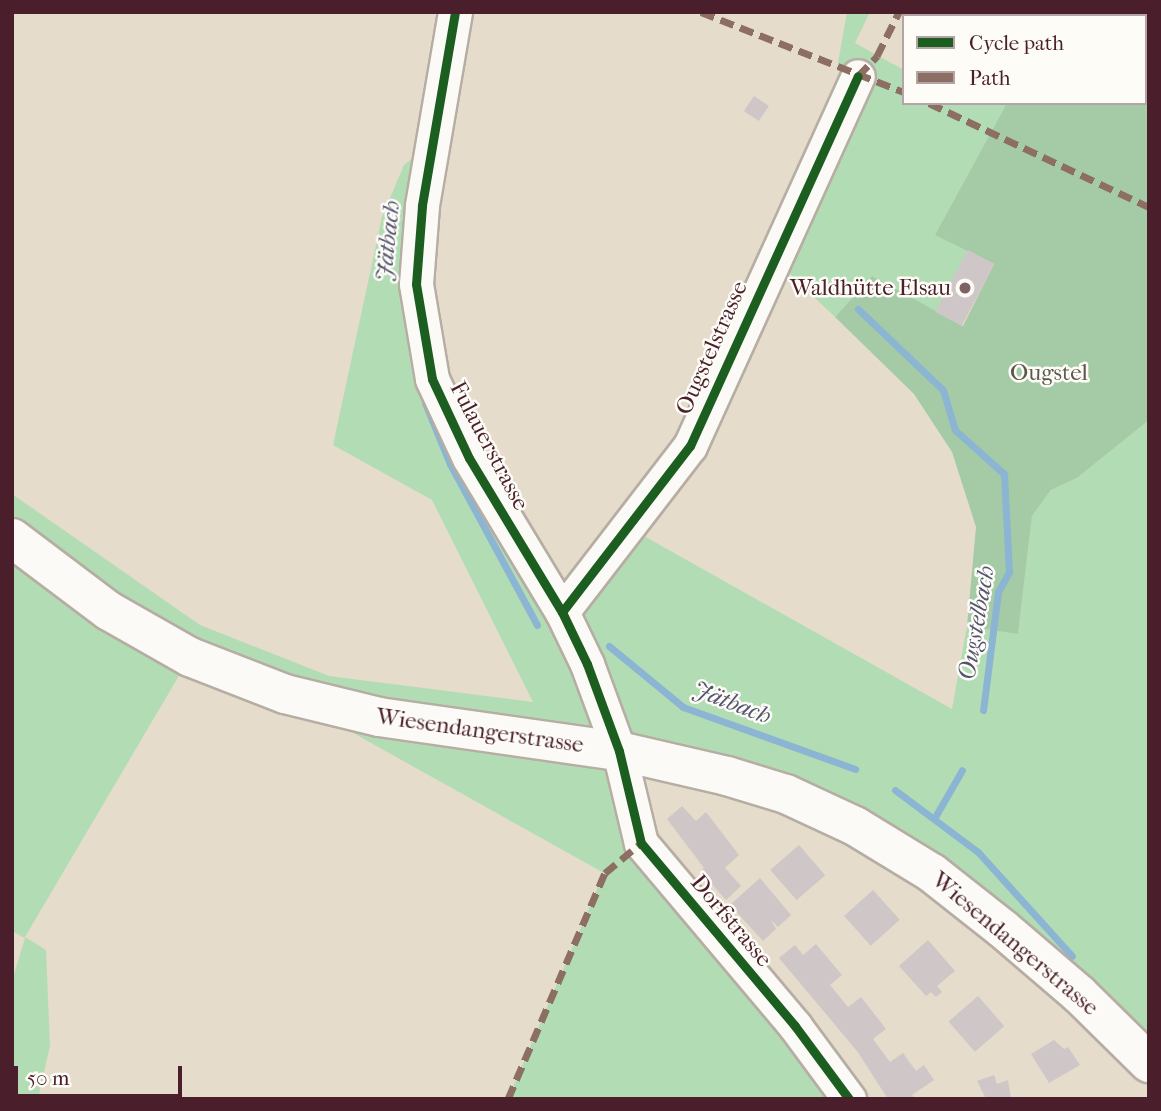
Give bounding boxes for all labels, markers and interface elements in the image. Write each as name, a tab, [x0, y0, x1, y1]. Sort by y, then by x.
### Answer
legend	[902, 14, 1147, 105]
text: Cycle path	[969, 31, 1064, 55]
text: Path	[969, 66, 1010, 90]
water label: Jätbach	[369, 199, 407, 283]
place label: Waldhütte Elsau	[790, 274, 951, 302]
street label: Ougstelstrasse	[670, 277, 754, 419]
marker: Waldhütte Elsau	[957, 280, 973, 296]
park label: Ougstel	[1010, 359, 1088, 387]
street label: Fulauerstrasse	[444, 377, 534, 515]
water label: Ougstelbach	[953, 564, 1001, 682]
water label: Jätbach	[689, 675, 775, 731]
street label: Wiesendangerstrasse	[375, 703, 585, 759]
street label: Wiesendangerstrasse	[926, 866, 1104, 1022]
street label: Dorfstrasse	[684, 869, 778, 973]
scale bar	[18, 1052, 186, 1096]
text: 50 m	[27, 1066, 70, 1090]

